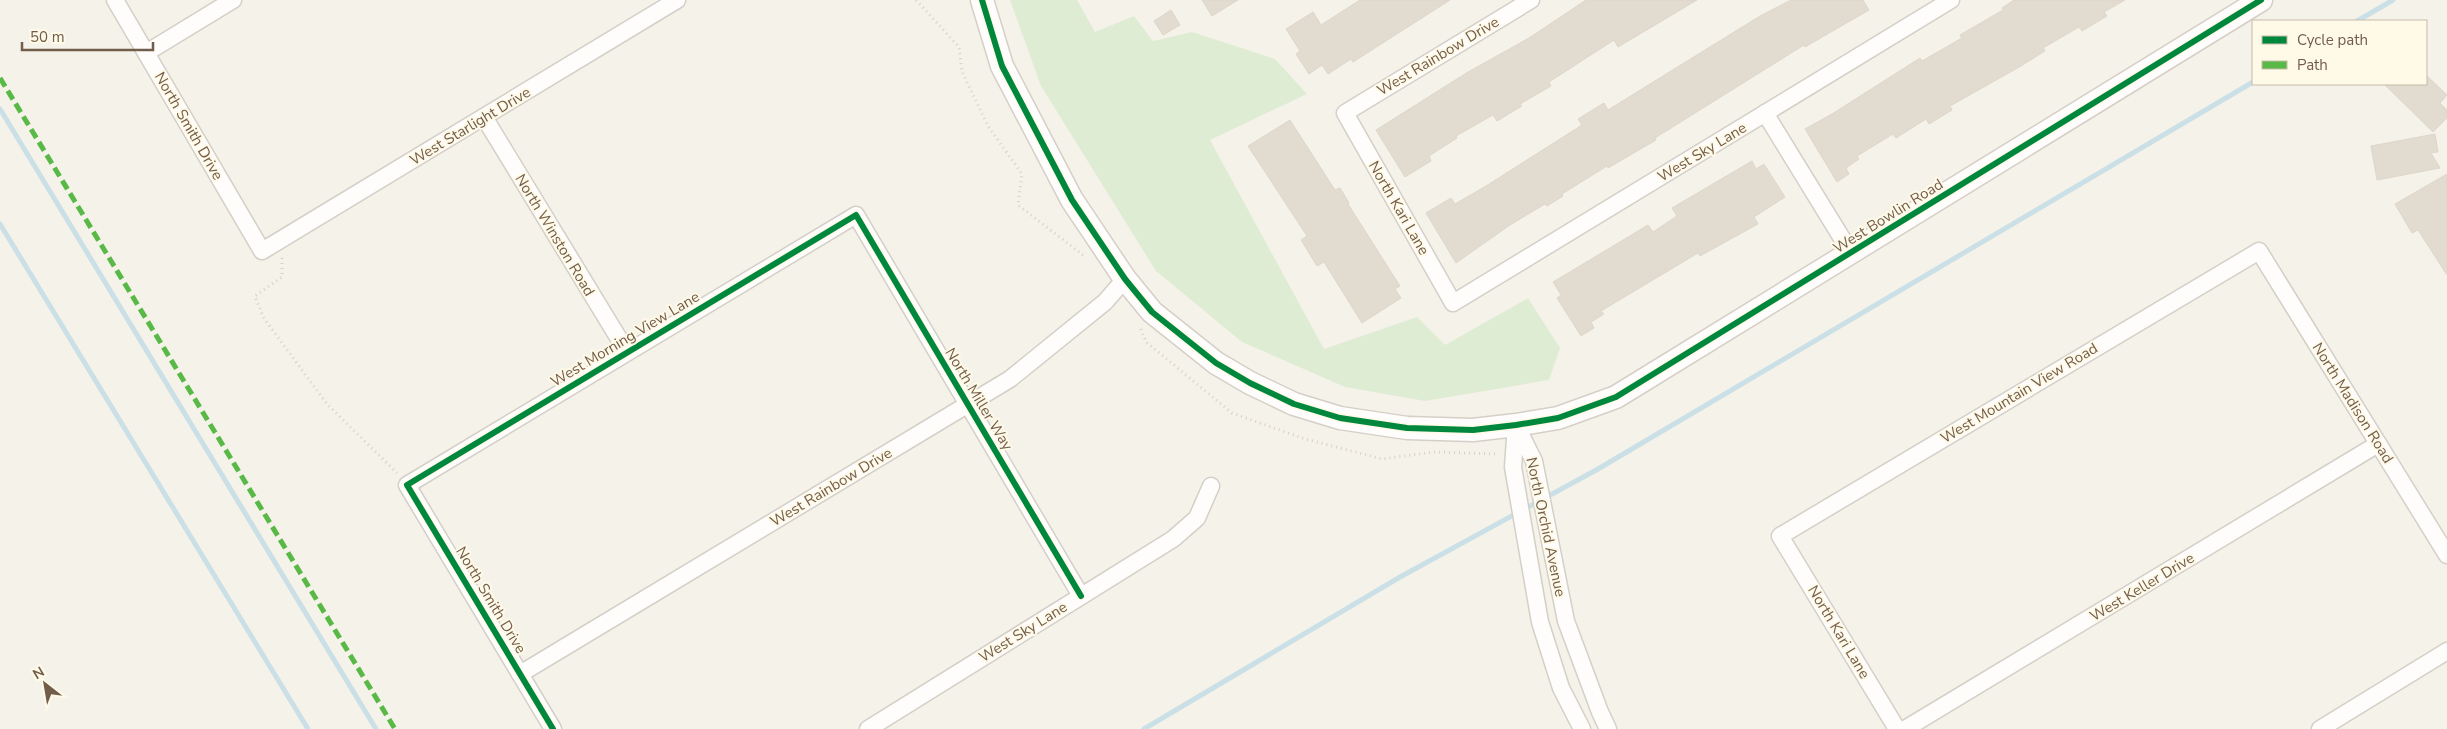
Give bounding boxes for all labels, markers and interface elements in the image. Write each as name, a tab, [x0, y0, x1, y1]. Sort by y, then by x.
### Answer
street label: West Rainbow Drive	[1373, 12, 1503, 100]
scale bar	[22, 20, 154, 52]
legend	[2252, 20, 2427, 85]
text: 50 m	[30, 27, 65, 47]
text: Cycle path	[2297, 30, 2368, 50]
text: Path	[2297, 55, 2328, 75]
street label: North Smith Drive	[150, 68, 228, 184]
street label: West Starlight Drive	[406, 82, 534, 170]
street label: West Sky Lane	[1654, 118, 1750, 186]
street label: North Kari Lane	[1364, 157, 1434, 259]
street label: North Winston Road	[511, 170, 599, 300]
street label: West Bowlin Road	[1829, 174, 1947, 258]
street label: West Morning View Lane	[547, 287, 703, 391]
street label: West Mountain View Road	[1937, 338, 2101, 448]
street label: North Madison Road	[2308, 339, 2398, 467]
street label: North Miller Way	[940, 344, 1018, 454]
street label: West Rainbow Drive	[766, 443, 896, 531]
street label: North Orchid Avenue	[1521, 455, 1571, 599]
street label: North Smith Drive	[451, 543, 531, 657]
street label: West Keller Drive	[2086, 548, 2198, 626]
street label: North Kari Lane	[1803, 582, 1875, 682]
street label: West Sky Lane	[975, 597, 1071, 667]
north arrow	[20, 659, 70, 709]
text: N	[29, 662, 48, 684]

